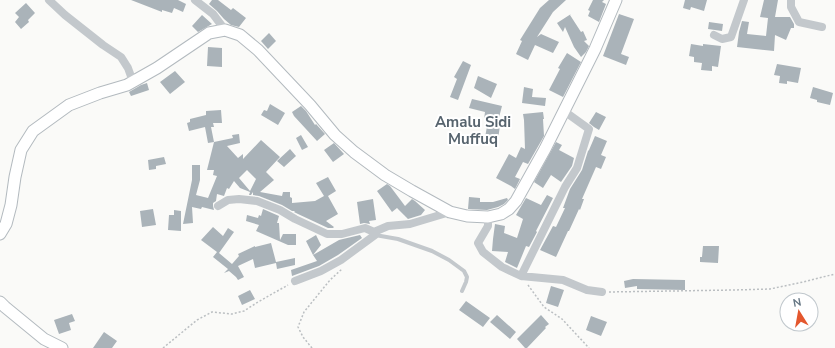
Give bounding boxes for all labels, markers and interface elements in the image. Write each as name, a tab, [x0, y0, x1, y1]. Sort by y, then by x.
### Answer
district label: Amalu Sidi Muffuq	[435, 112, 511, 149]
north arrow	[779, 292, 819, 332]
text: N	[792, 295, 803, 311]

